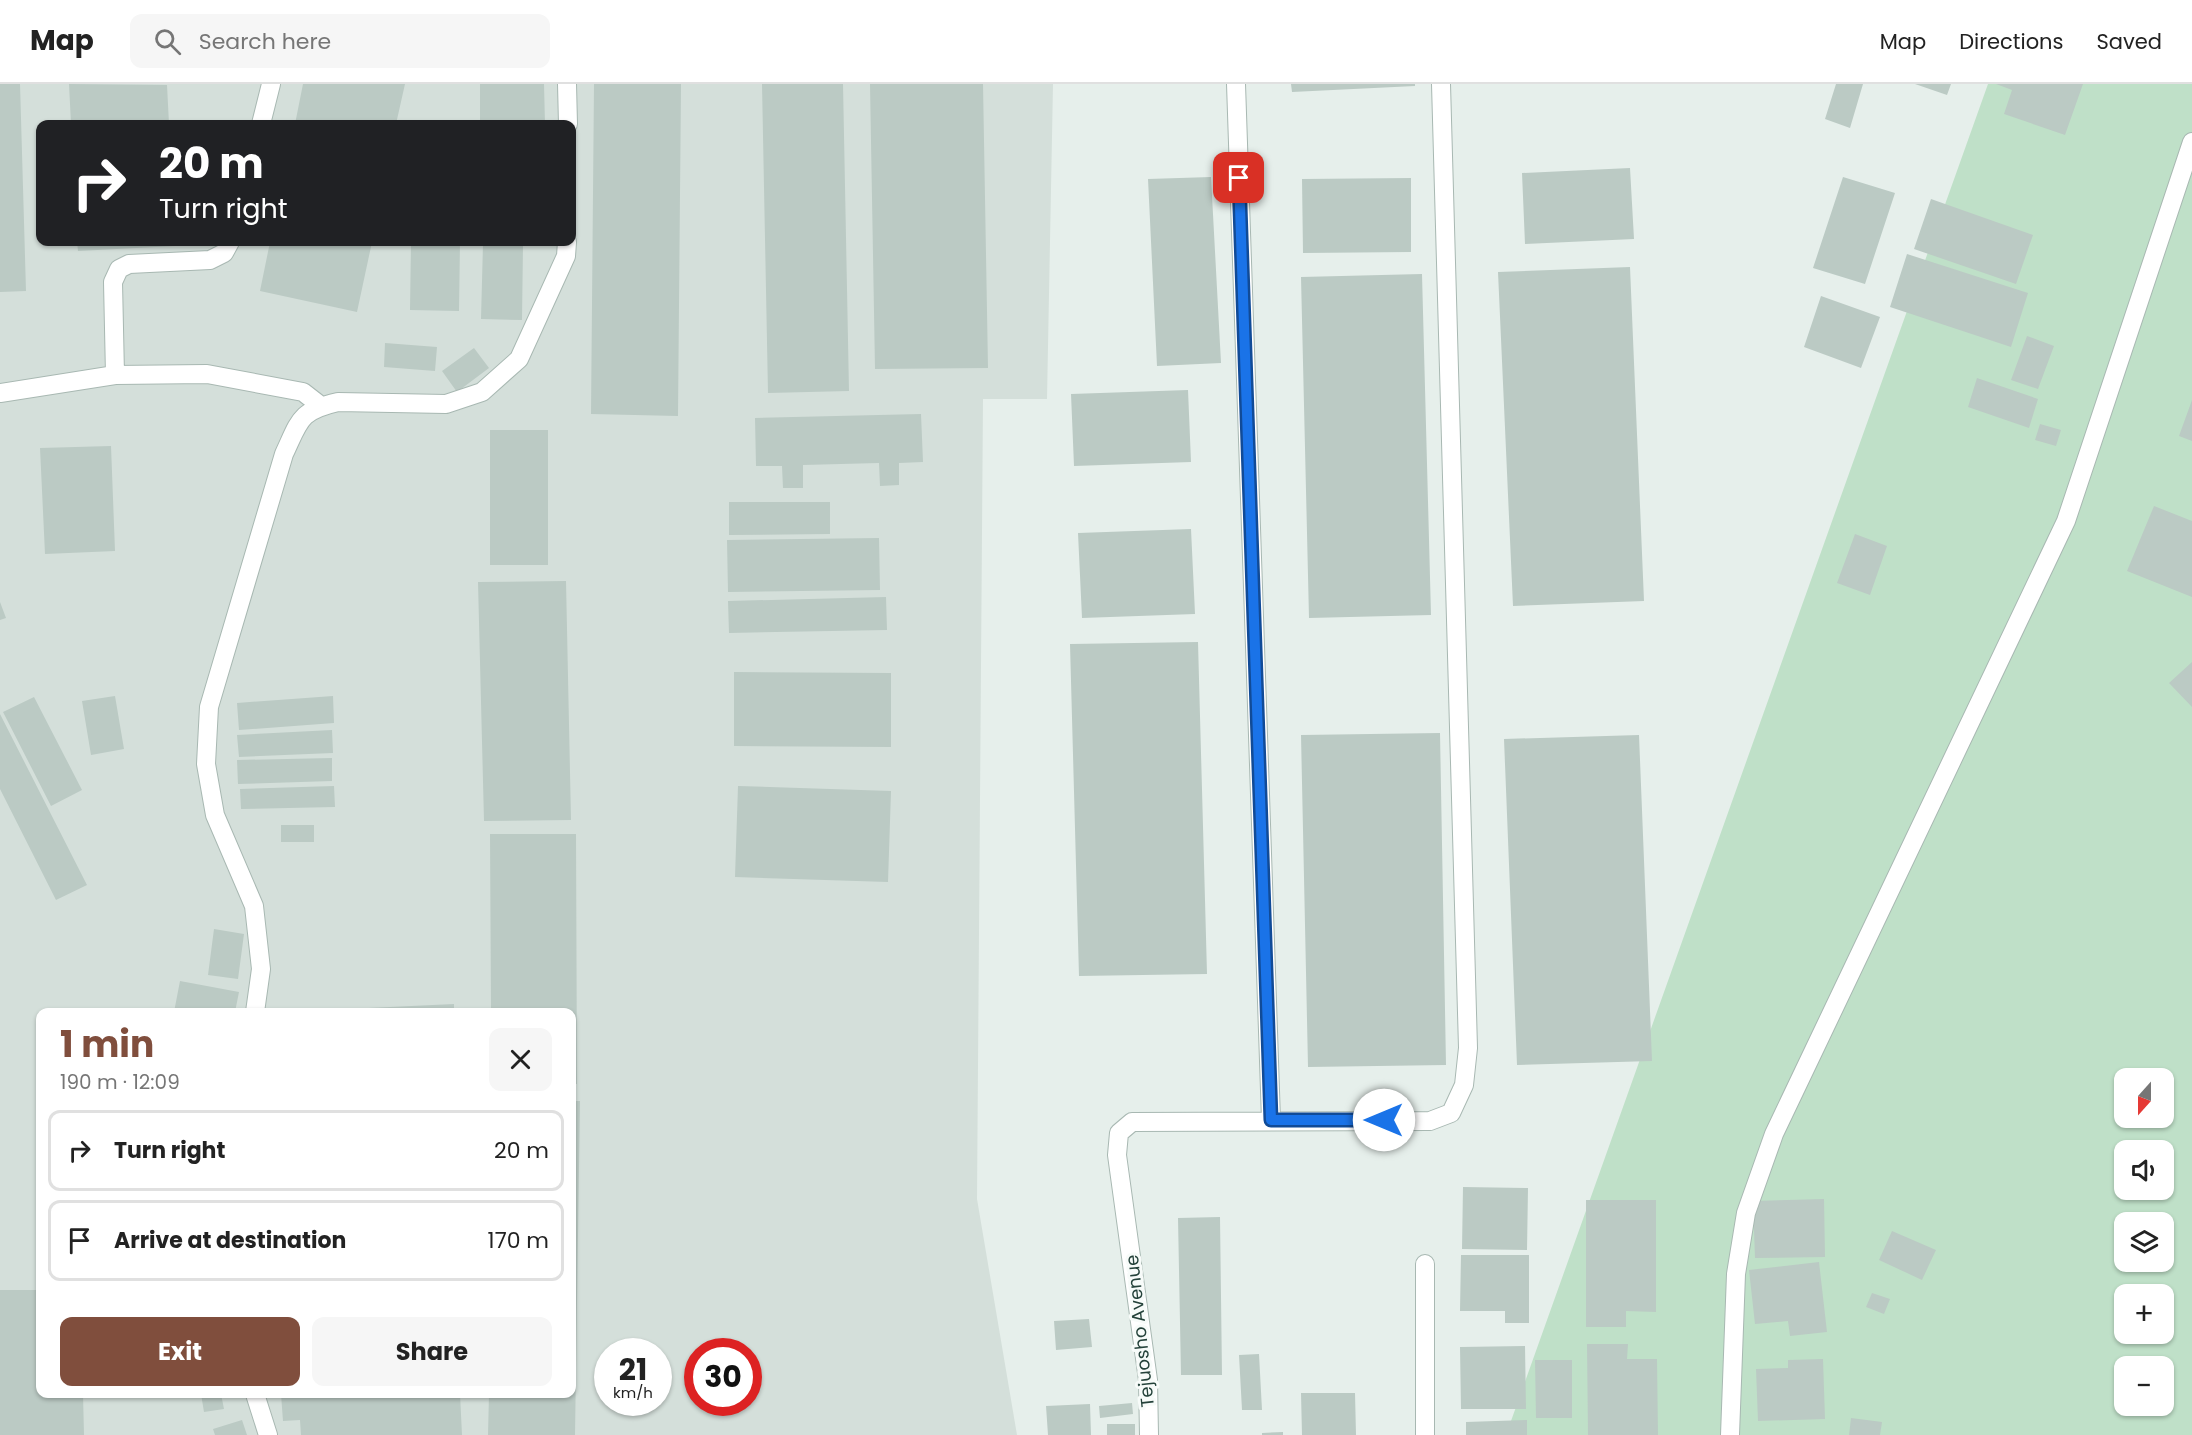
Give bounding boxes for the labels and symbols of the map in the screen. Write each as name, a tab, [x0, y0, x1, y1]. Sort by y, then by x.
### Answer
pin	[1213, 152, 1264, 203]
north arrow	[2114, 1068, 2174, 1128]
position arrow	[1352, 1088, 1416, 1152]
street label: Tejuosho Avenue	[1119, 1254, 1160, 1409]
speed limit sign: 30	[684, 1338, 762, 1416]

